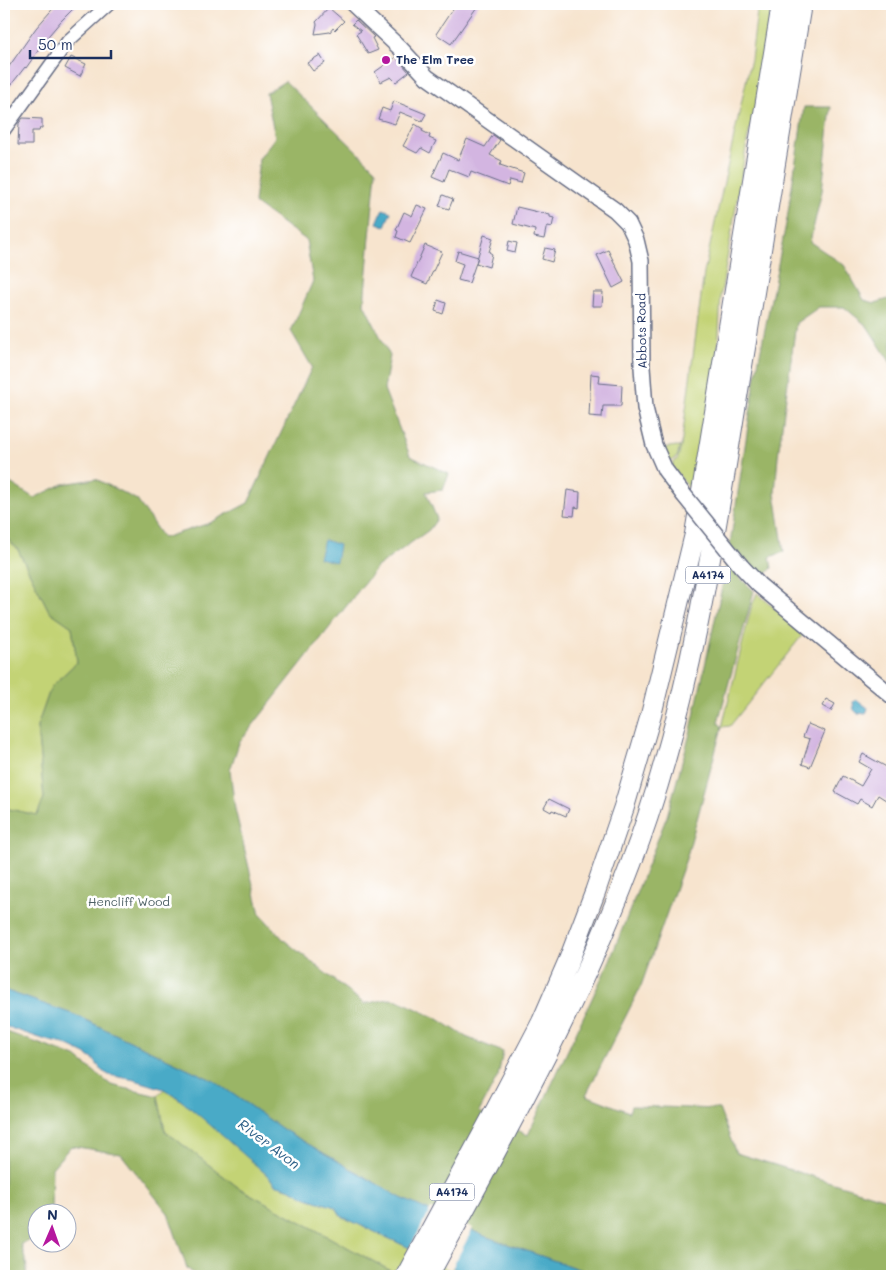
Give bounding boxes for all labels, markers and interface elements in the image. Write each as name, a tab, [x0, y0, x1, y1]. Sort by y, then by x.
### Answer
scale bar	[30, 28, 111, 60]
text: 50 m	[38, 34, 73, 54]
place label: The Elm Tree	[396, 51, 474, 67]
marker: The Elm Tree	[380, 54, 392, 66]
street label: Abbots Road	[632, 293, 650, 369]
road number: A4174	[686, 566, 730, 584]
park label: Hencliff Wood	[88, 893, 170, 909]
water label: River Avon	[235, 1114, 304, 1173]
road number: A4174	[430, 1184, 474, 1200]
north arrow	[28, 1202, 78, 1252]
text: N	[47, 1205, 58, 1224]

